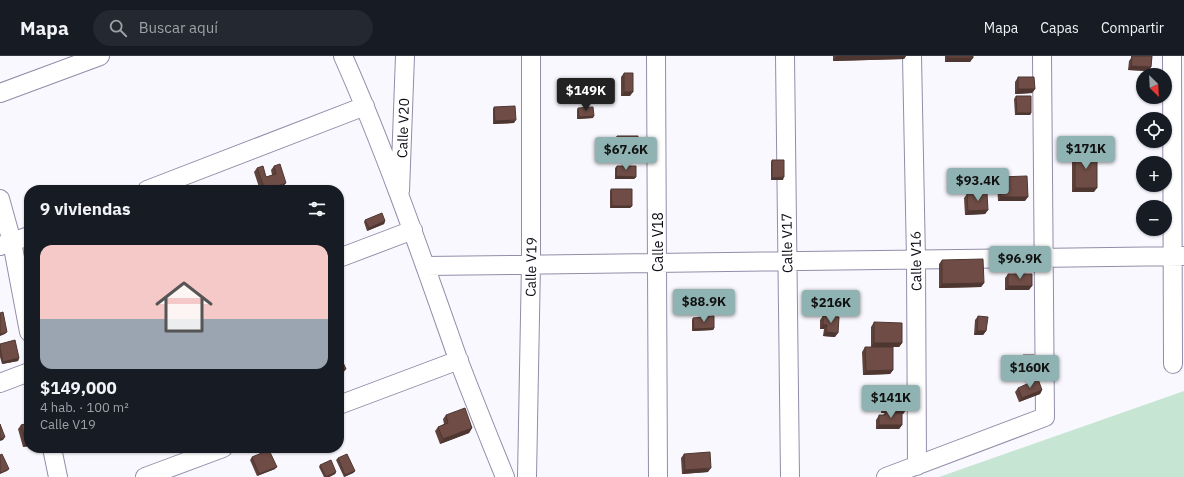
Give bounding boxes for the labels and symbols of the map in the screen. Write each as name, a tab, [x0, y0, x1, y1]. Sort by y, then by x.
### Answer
north arrow	[1136, 68, 1172, 104]
pin: $149K	[558, 78, 614, 112]
street label: Calle V20	[393, 98, 413, 158]
pin: $171K	[1058, 136, 1114, 170]
pin: $67.6K	[593, 137, 659, 171]
pin: $93.4K	[945, 168, 1011, 202]
street label: Calle V18	[649, 212, 667, 272]
street label: Calle V17	[777, 213, 797, 273]
street label: Calle V16	[906, 231, 926, 291]
street label: Calle V19	[521, 237, 541, 297]
pin: $96.9K	[987, 246, 1053, 280]
pin: $88.9K	[671, 289, 737, 323]
pin: $216K	[803, 290, 859, 324]
pin: $160K	[1002, 355, 1058, 389]
pin: $141K	[863, 385, 919, 419]

